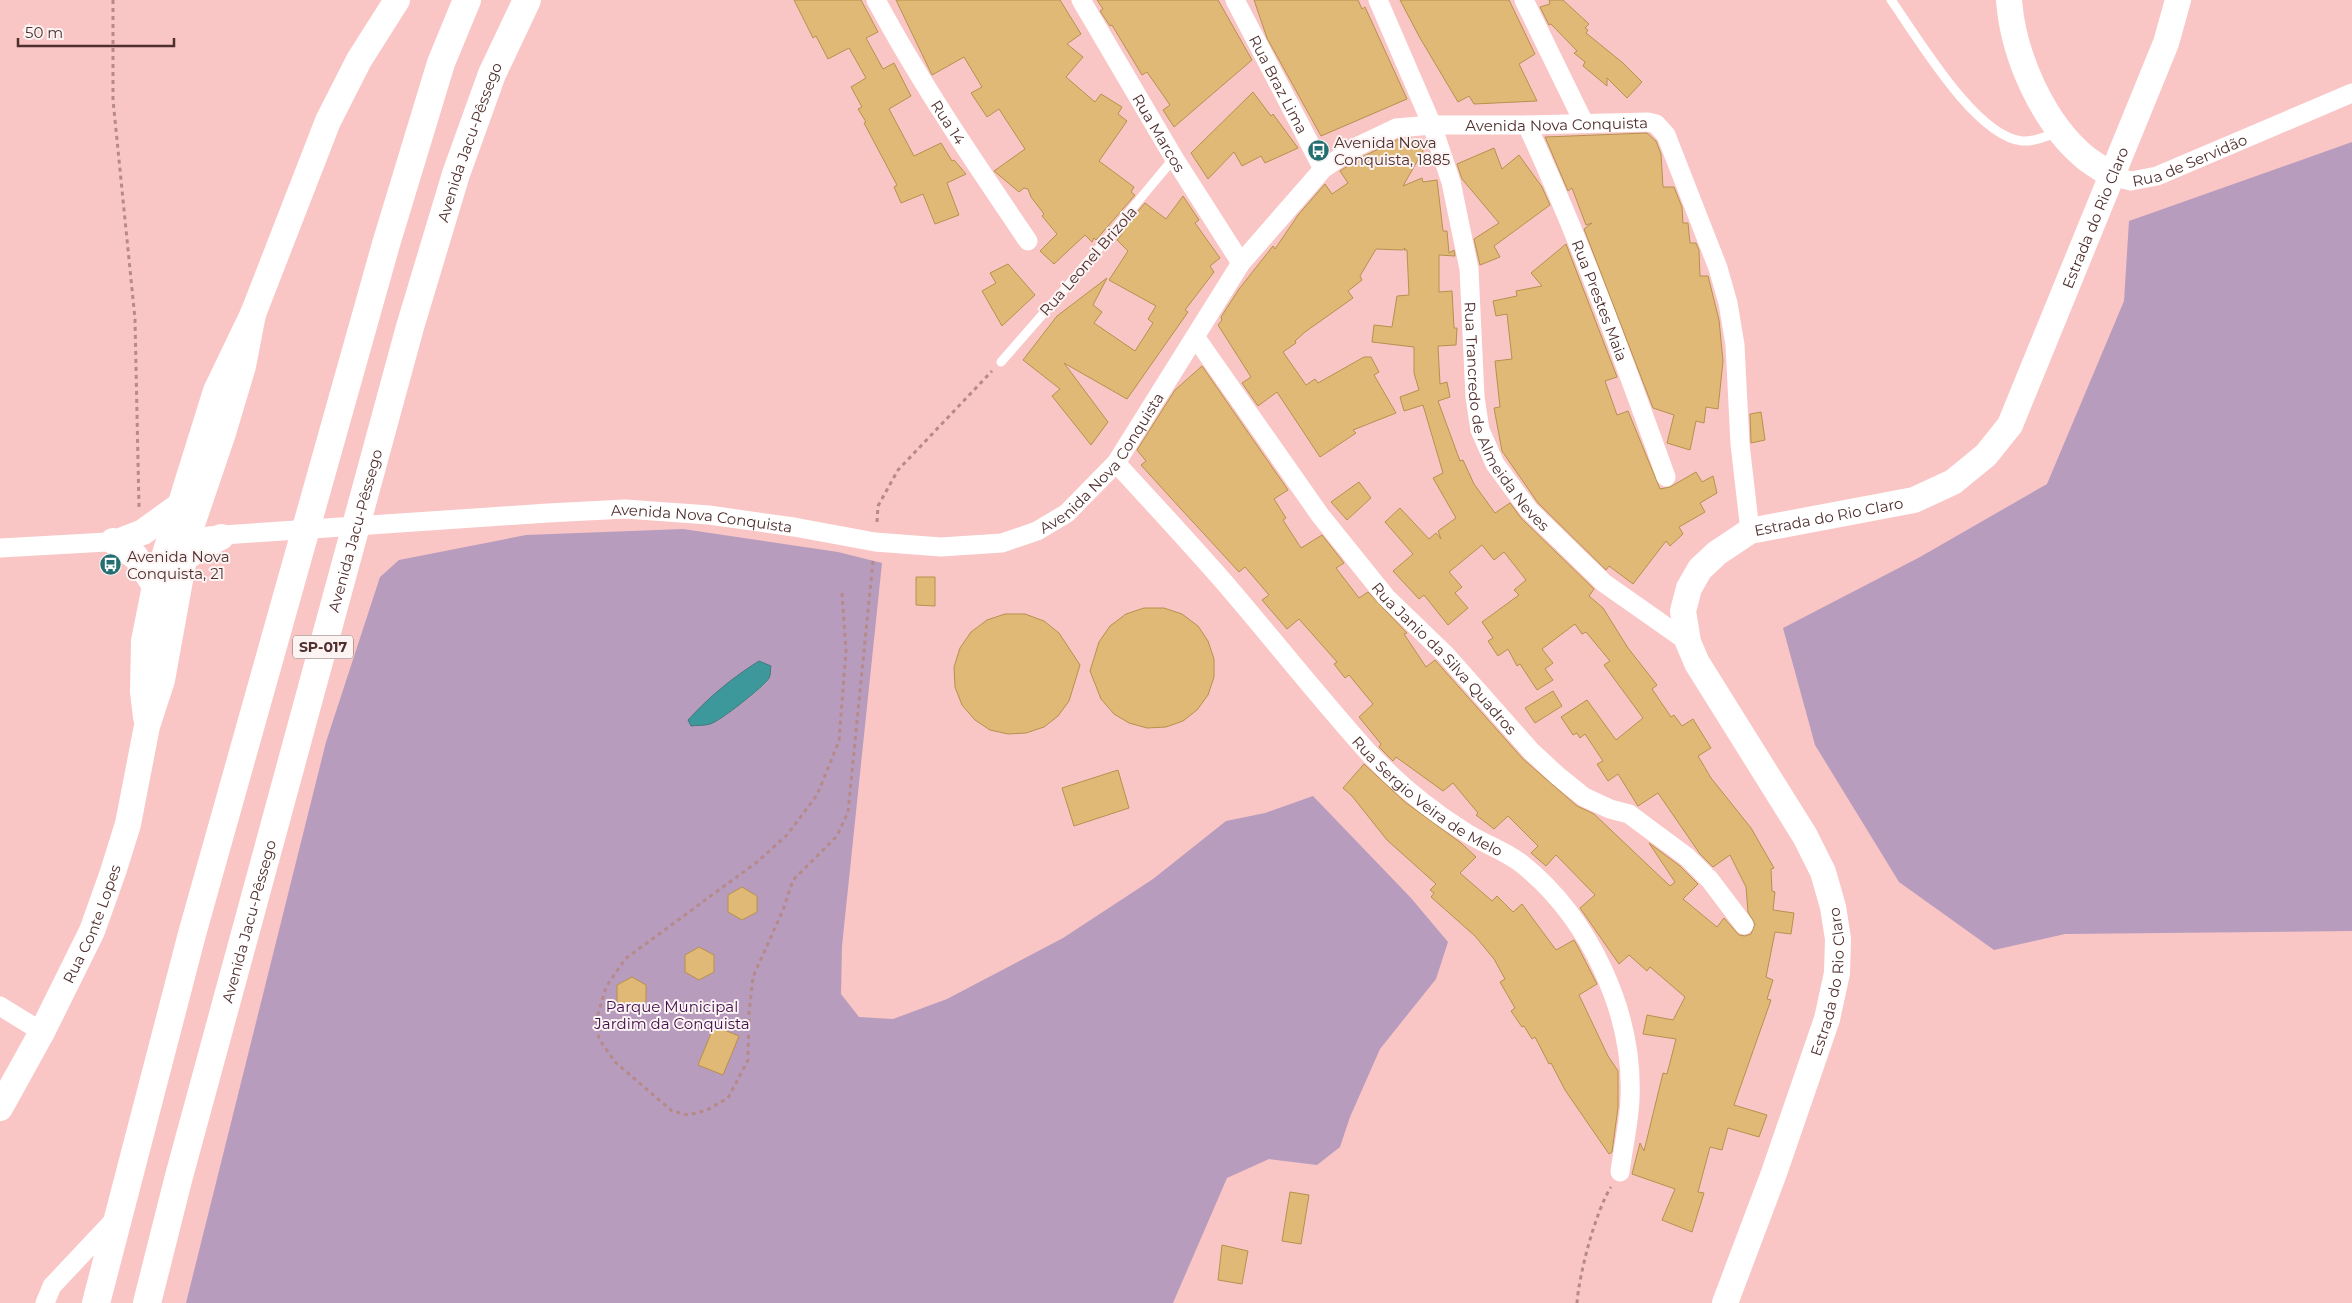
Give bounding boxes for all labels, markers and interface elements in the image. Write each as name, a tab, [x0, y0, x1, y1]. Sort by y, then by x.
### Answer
scale bar	[18, 15, 174, 47]
text: 50 m	[25, 23, 63, 42]
street label: Rua Braz Lima	[1245, 32, 1312, 137]
street label: Avenida Jacu-Pêssego	[433, 59, 506, 224]
street label: Rua Marcos	[1129, 90, 1190, 175]
street label: Rua 14	[927, 96, 970, 148]
street label: Avenida Nova Conquista	[1465, 113, 1648, 135]
street label: Rua de Servidão	[2130, 129, 2250, 190]
place label: Avenida Nova Conquista, 1885	[1334, 133, 1450, 169]
bus stop icon: Avenida Nova Conquista, 1885	[1306, 139, 1330, 163]
street label: Estrada do Rio Claro	[2057, 144, 2132, 291]
street label: Rua Leonel Brizola	[1035, 202, 1141, 320]
street label: Rua Prestes Maia	[1568, 237, 1632, 364]
street label: Rua Trancredo de Almeida Neves	[1461, 301, 1554, 535]
street label: Avenida Nova Conquista	[1036, 389, 1167, 537]
street label: Avenida Jacu-Pêssego	[323, 447, 386, 614]
street label: Estrada do Rio Claro	[1753, 493, 1905, 539]
street label: Avenida Nova Conquista	[610, 499, 794, 536]
place label: Avenida Nova Conquista, 21	[127, 547, 230, 583]
bus stop icon: Avenida Nova Conquista, 21	[99, 553, 123, 577]
street label: Rua Janio da Silva Quadros	[1368, 578, 1521, 738]
road number: SP-017	[293, 636, 353, 659]
street label: Rua Sergio Veira de Melo	[1348, 732, 1506, 860]
street label: Avenida Jacu-Pêssego	[217, 838, 280, 1005]
street label: Rua Conte Lopes	[58, 862, 124, 986]
street label: Estrada do Rio Claro	[1806, 906, 1848, 1058]
park label: Parque Municipal Jardim da Conquista	[593, 997, 750, 1033]

